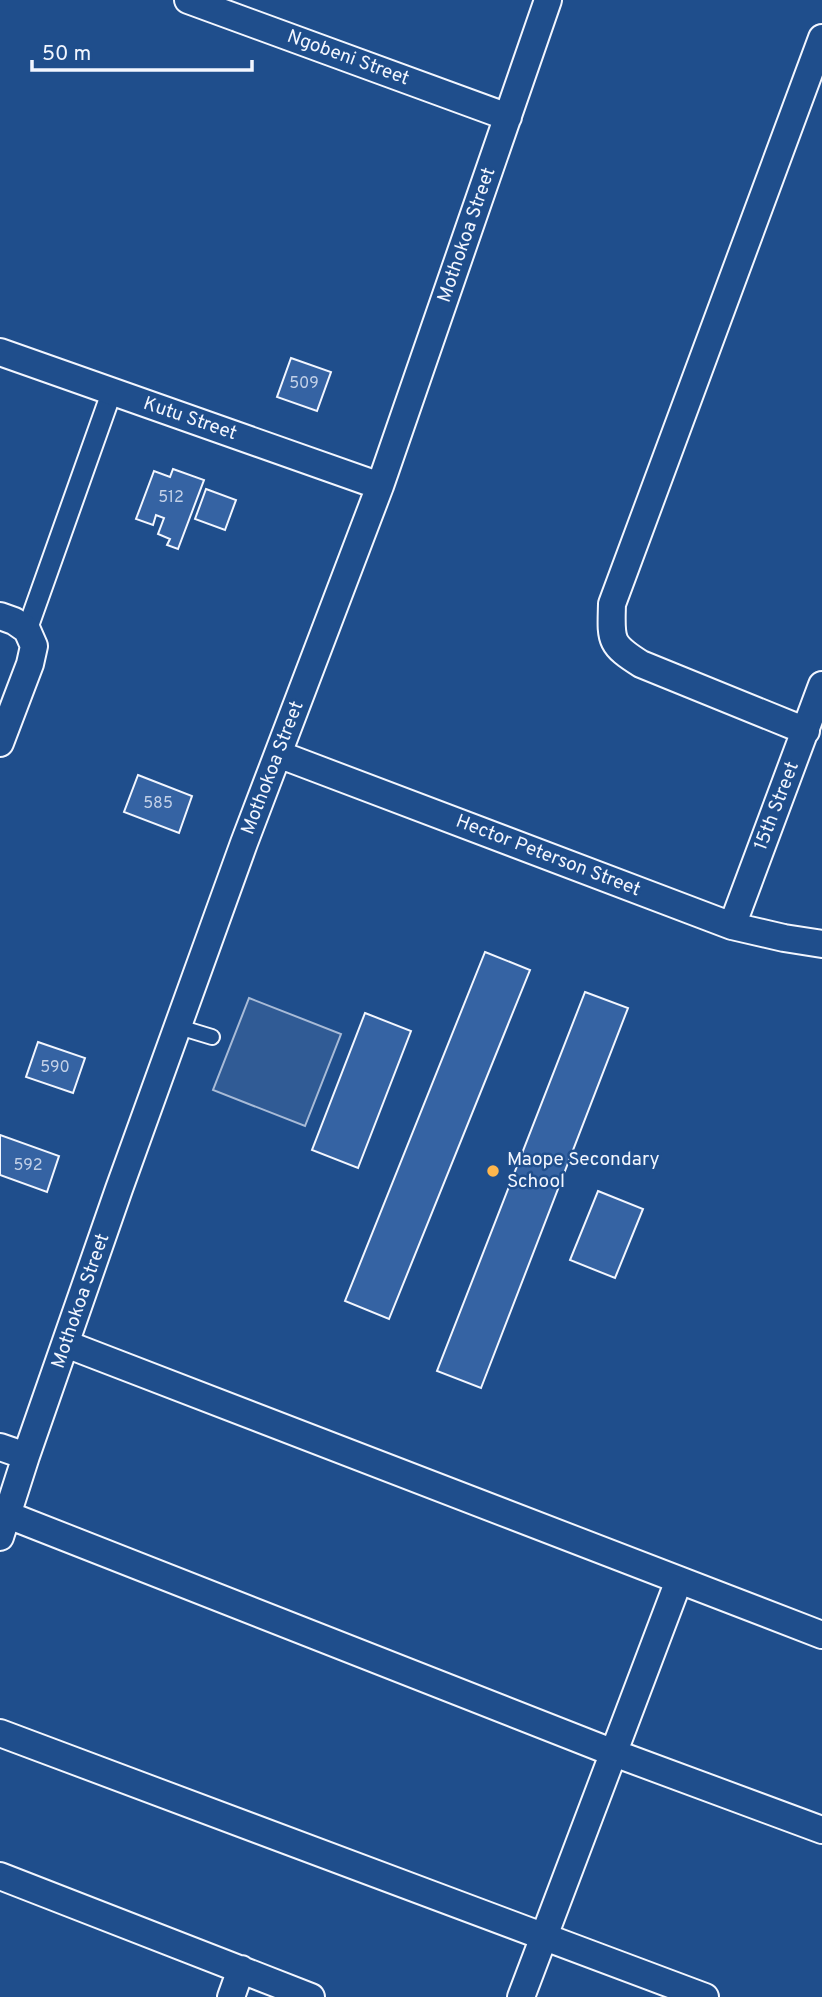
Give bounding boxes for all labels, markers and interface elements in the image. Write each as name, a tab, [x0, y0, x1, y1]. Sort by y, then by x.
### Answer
street label: Ngobeni Street	[284, 25, 412, 91]
scale bar	[32, 28, 252, 72]
text: 50 m	[42, 41, 91, 68]
street label: Mothokoa Street	[433, 164, 501, 306]
house number: 509	[289, 374, 319, 394]
street label: Kutu Street	[140, 392, 240, 446]
house number: 512	[158, 488, 184, 508]
street label: Mothokoa Street	[236, 698, 310, 838]
street label: 15th Street	[749, 758, 805, 854]
house number: 585	[143, 794, 173, 814]
street label: Hector Peterson Street	[452, 810, 644, 902]
house number: 590	[40, 1058, 70, 1078]
place label: Maope Secondary School	[507, 1148, 660, 1194]
house number: 592	[13, 1156, 43, 1176]
marker: Maope Secondary School	[485, 1163, 501, 1179]
street label: Mothokoa Street	[47, 1230, 115, 1372]

